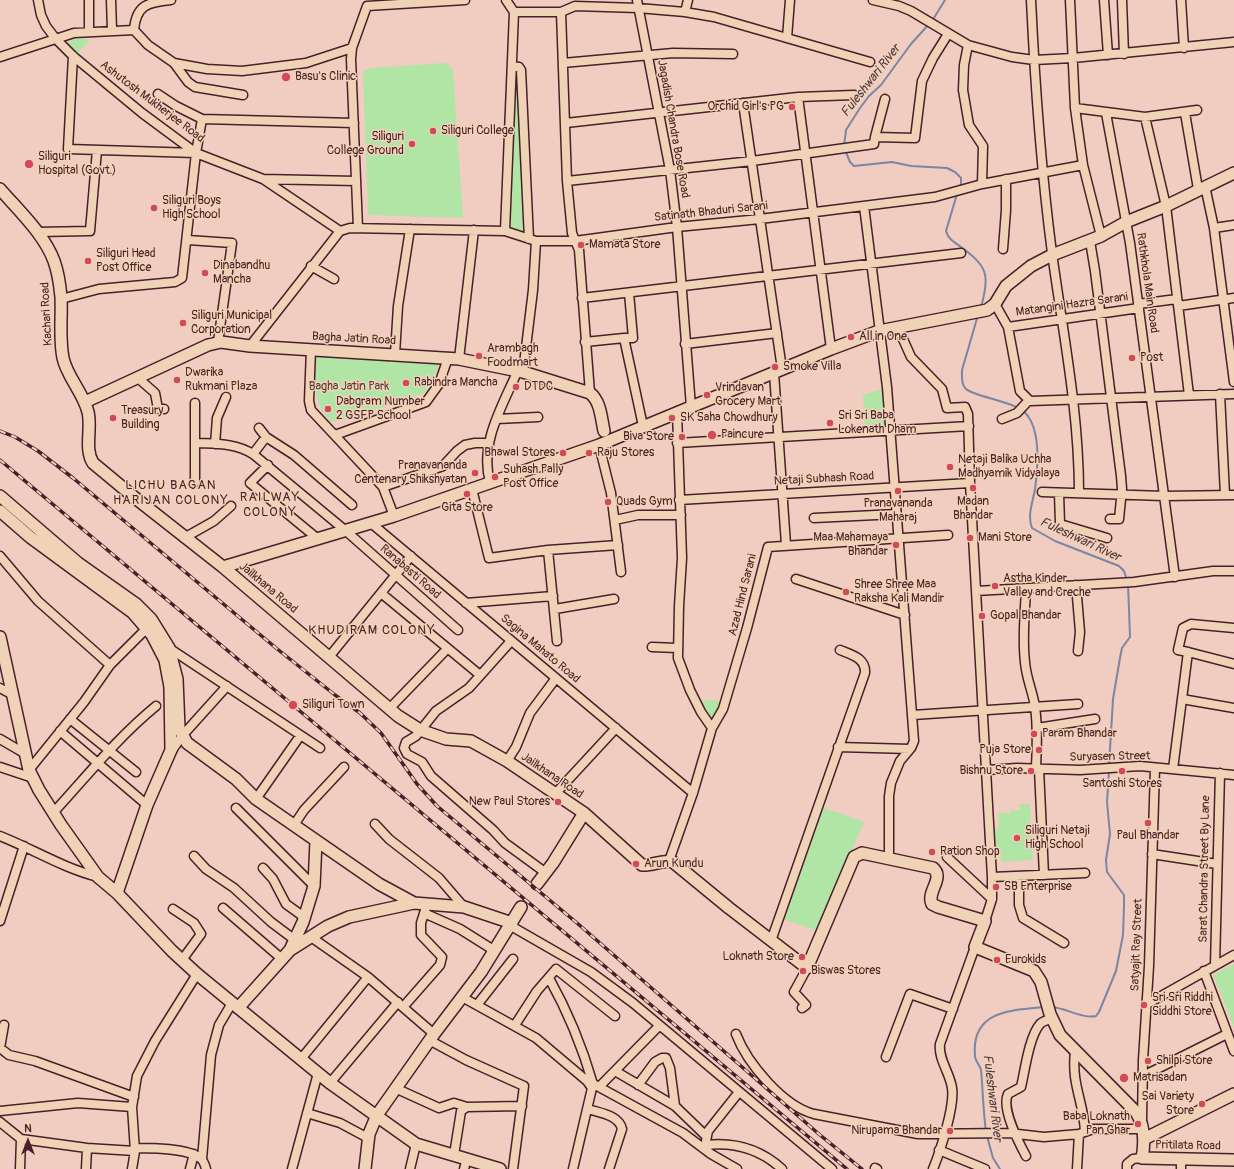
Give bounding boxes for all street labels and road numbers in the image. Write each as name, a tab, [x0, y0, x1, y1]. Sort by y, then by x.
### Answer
street label: Ashutosh Mukherjee Road	[97, 58, 207, 146]
street label: Jagadish Chandra Bose Road	[654, 59, 692, 199]
street label: Satinath Bhaduri Sarani	[654, 199, 768, 225]
street label: Rathkhola Main Road	[1133, 232, 1161, 334]
street label: Kachari Road	[38, 282, 56, 346]
street label: Matangini Hazra Sarani	[1015, 290, 1129, 320]
street label: Bagha Jatin Road	[311, 330, 397, 348]
street label: Netaji Subhash Road	[773, 469, 875, 489]
street label: Ranabasti Road	[377, 542, 443, 602]
street label: Azad Hind Sarani	[726, 553, 760, 637]
street label: Jailkhana Road	[236, 559, 300, 617]
street label: Sagina Mahato Road	[497, 612, 583, 686]
street label: Suryasen Street	[1069, 749, 1151, 765]
street label: Jailkhana Road	[518, 750, 586, 802]
street label: Sarat Chandra Street By Lane	[1197, 795, 1213, 943]
street label: Satyajit Ray Street	[1128, 898, 1146, 992]
street label: Pritilata Road	[1155, 1138, 1221, 1154]

